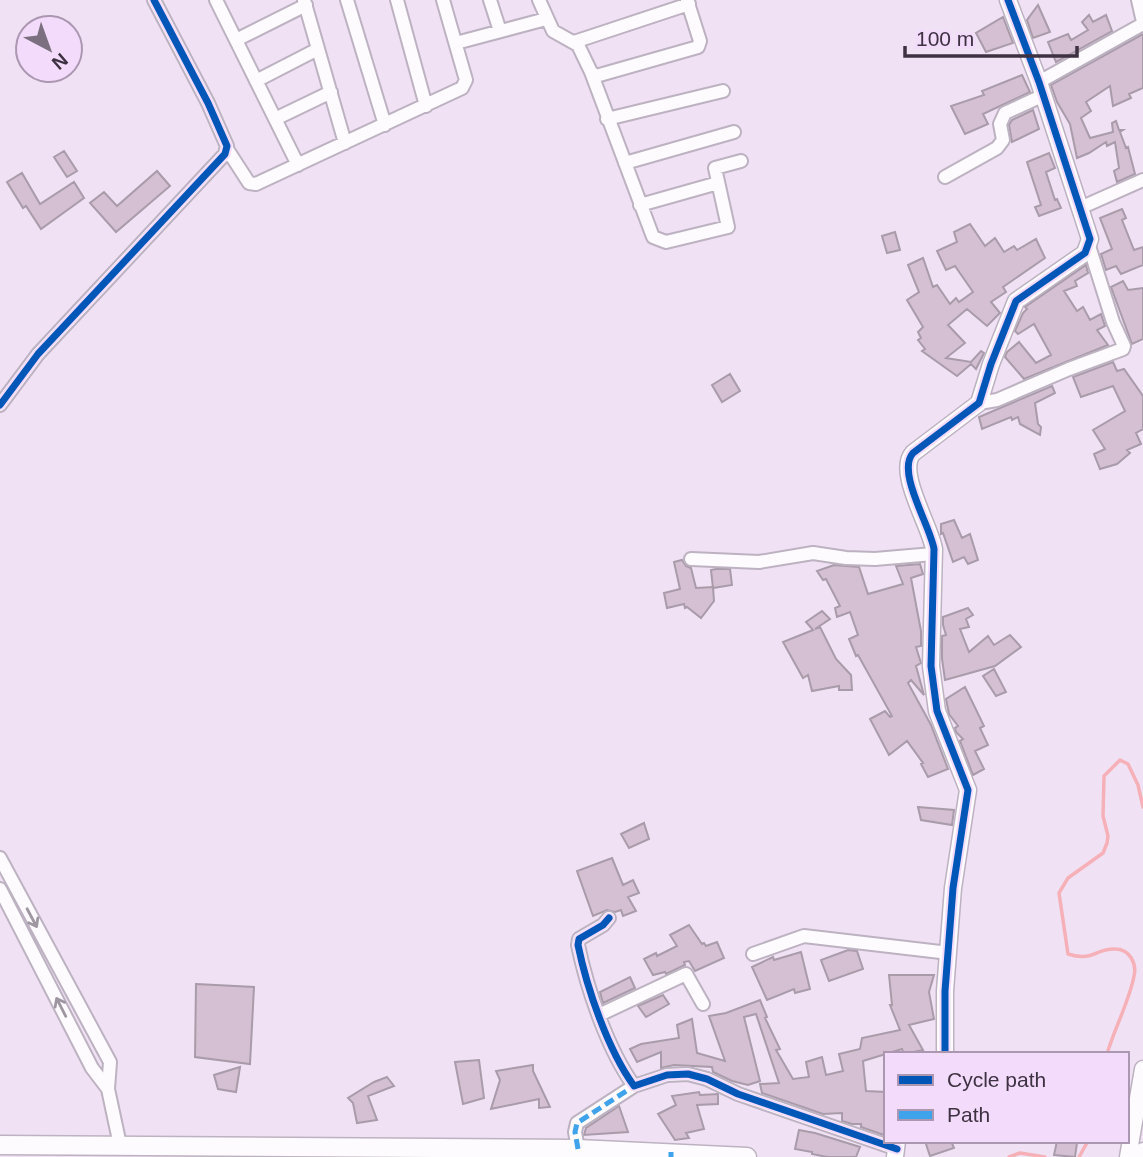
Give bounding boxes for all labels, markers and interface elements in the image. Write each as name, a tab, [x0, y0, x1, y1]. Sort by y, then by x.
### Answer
north arrow	[14, 14, 84, 84]
scale bar	[905, 14, 1076, 58]
text: 100 m	[916, 27, 974, 50]
text: N	[48, 49, 72, 74]
one-way arrow	[25, 907, 39, 928]
one-way arrow	[53, 997, 67, 1018]
legend	[884, 1052, 1129, 1143]
text: Cycle path	[947, 1068, 1046, 1091]
text: Path	[947, 1103, 990, 1126]

